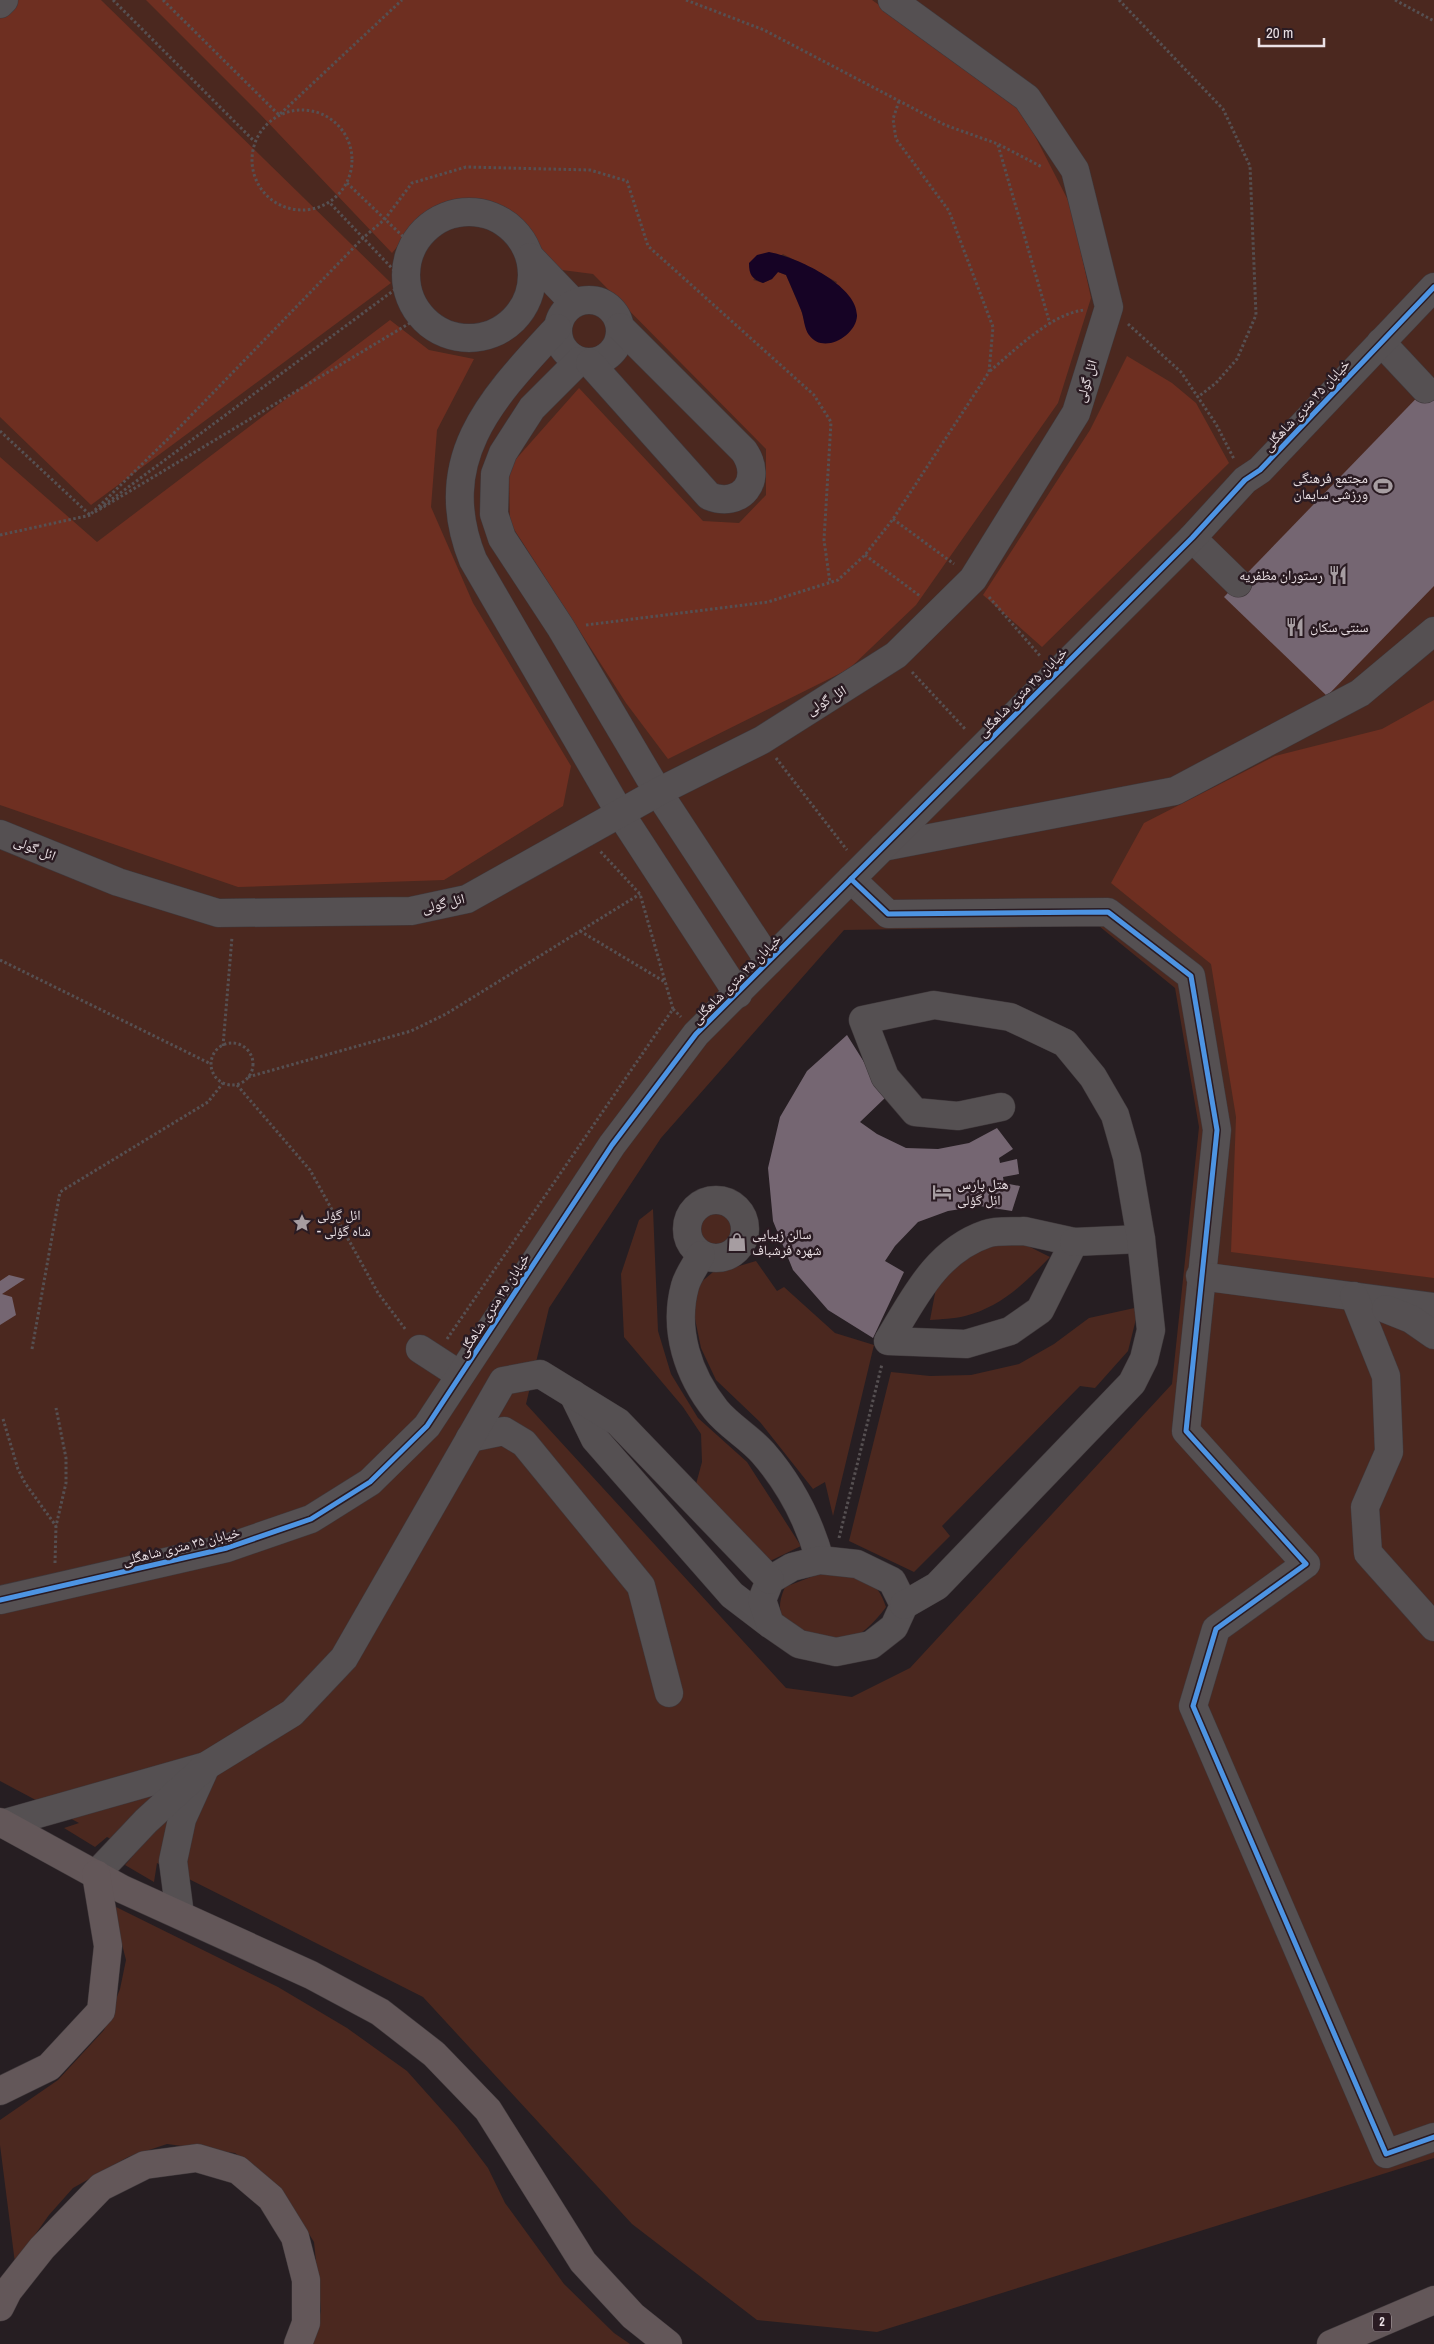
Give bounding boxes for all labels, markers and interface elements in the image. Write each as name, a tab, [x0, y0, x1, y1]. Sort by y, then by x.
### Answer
scale bar	[1259, 15, 1324, 47]
text: 20 m	[1266, 22, 1293, 43]
street label: خیابان ۳۵ متری شاهگلی	[1258, 355, 1354, 455]
street label: ائل گولی	[1071, 358, 1101, 404]
place label: مجتمع فرهنگی ورزشی سایمان	[1293, 469, 1368, 503]
sports icon: مجتمع فرهنگی ورزشی سایمان	[1372, 475, 1394, 497]
restaurant icon: رستوران مظفریه	[1327, 564, 1349, 586]
place label: رستوران مظفریه	[1239, 566, 1323, 584]
restaurant icon: سنتی سکان	[1284, 616, 1306, 638]
place label: سنتی سکان	[1310, 618, 1369, 636]
street label: خیابان ۳۵ متری شاهگلی	[973, 643, 1071, 741]
street label: ائل گولی	[803, 681, 849, 719]
street label: ائل گولی	[11, 831, 59, 865]
street label: ائل گولی	[420, 889, 466, 917]
street label: خیابان ۳۵ متری شاهگلی	[687, 930, 785, 1028]
place label: هتل پارس ائل گؤلی	[957, 1175, 1009, 1209]
hotel icon: هتل پارس ائل گؤلی	[931, 1181, 953, 1203]
place label: ائل گؤلی - شاه گؤلی	[317, 1206, 371, 1240]
place icon: ائل گؤلی - شاه گؤلی	[291, 1212, 313, 1234]
place label: سالن زیبایی شهره فرشباف	[752, 1225, 821, 1259]
shop icon: سالن زیبایی شهره فرشباف	[726, 1231, 748, 1253]
street label: خیابان ۳۵ متری شاهگلی	[453, 1250, 533, 1360]
street label: خیابان ۳۵ متری شاهگلی	[120, 1523, 242, 1569]
road number: 2	[1373, 2312, 1391, 2332]

